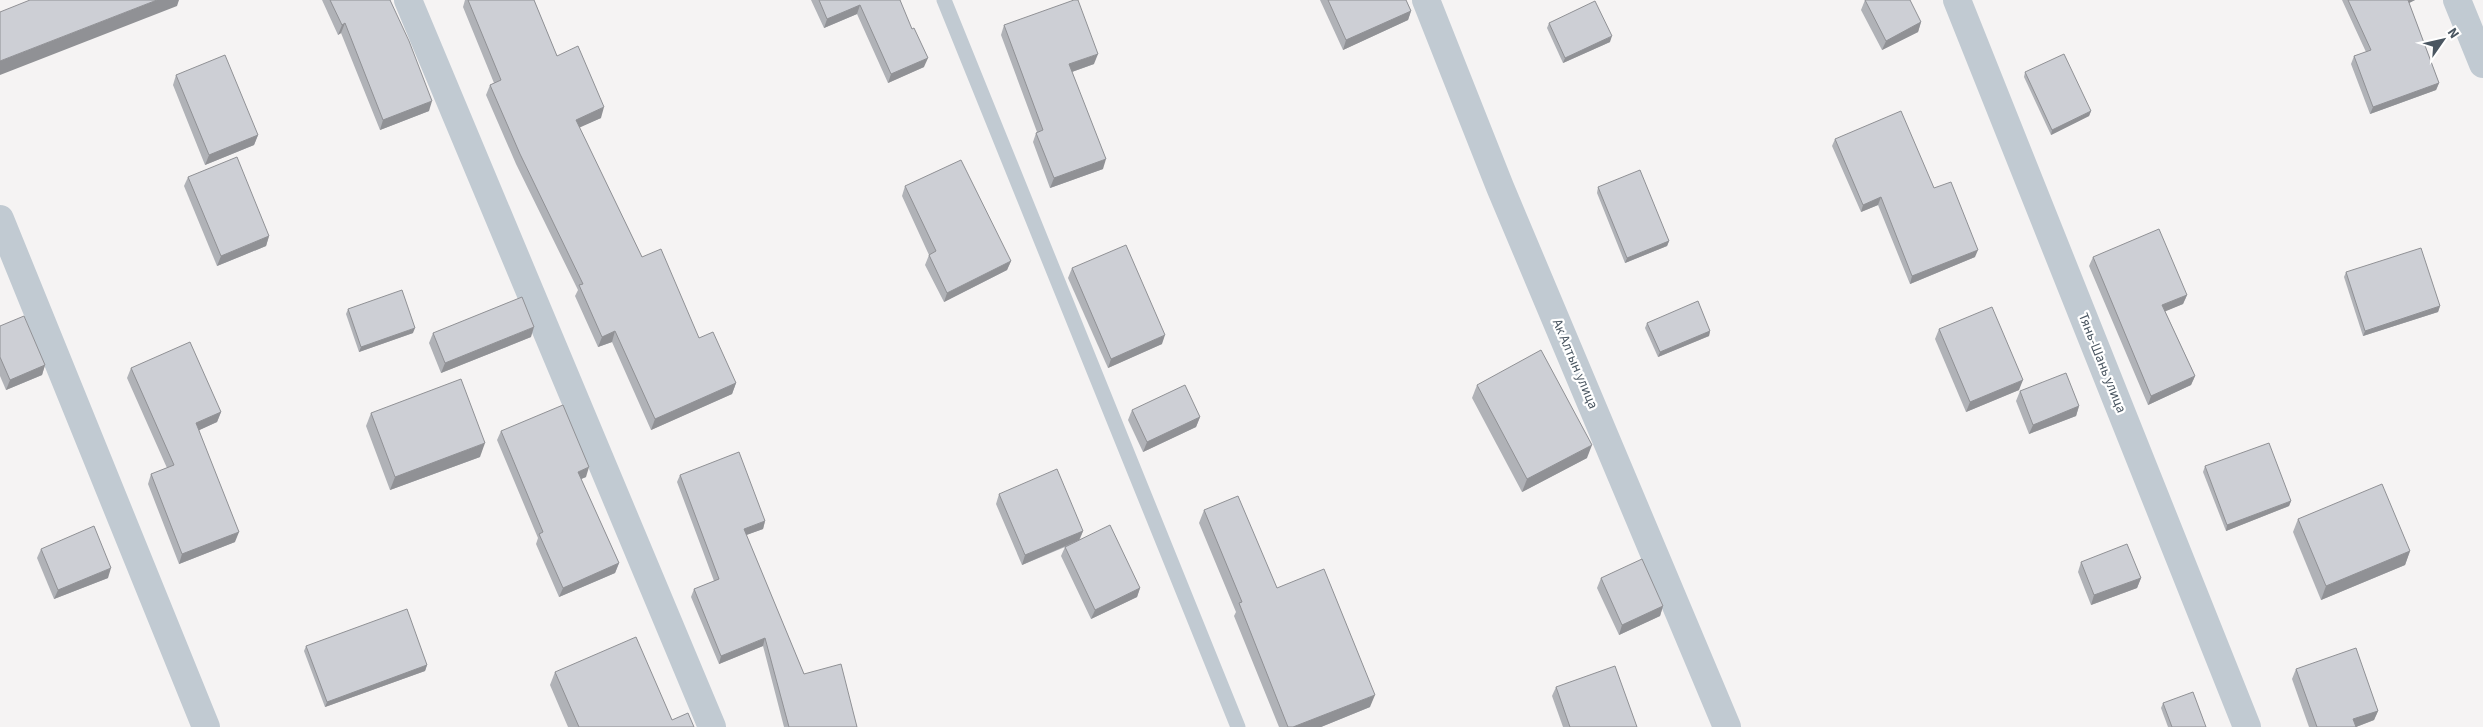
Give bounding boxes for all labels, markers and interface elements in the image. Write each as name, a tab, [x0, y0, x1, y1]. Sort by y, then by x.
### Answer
north arrow	[2418, 15, 2468, 65]
text: N	[2442, 24, 2464, 43]
street label: Тянь-Шань улица	[2073, 310, 2131, 416]
street label: Ак Алтын улица	[1547, 316, 1603, 412]

